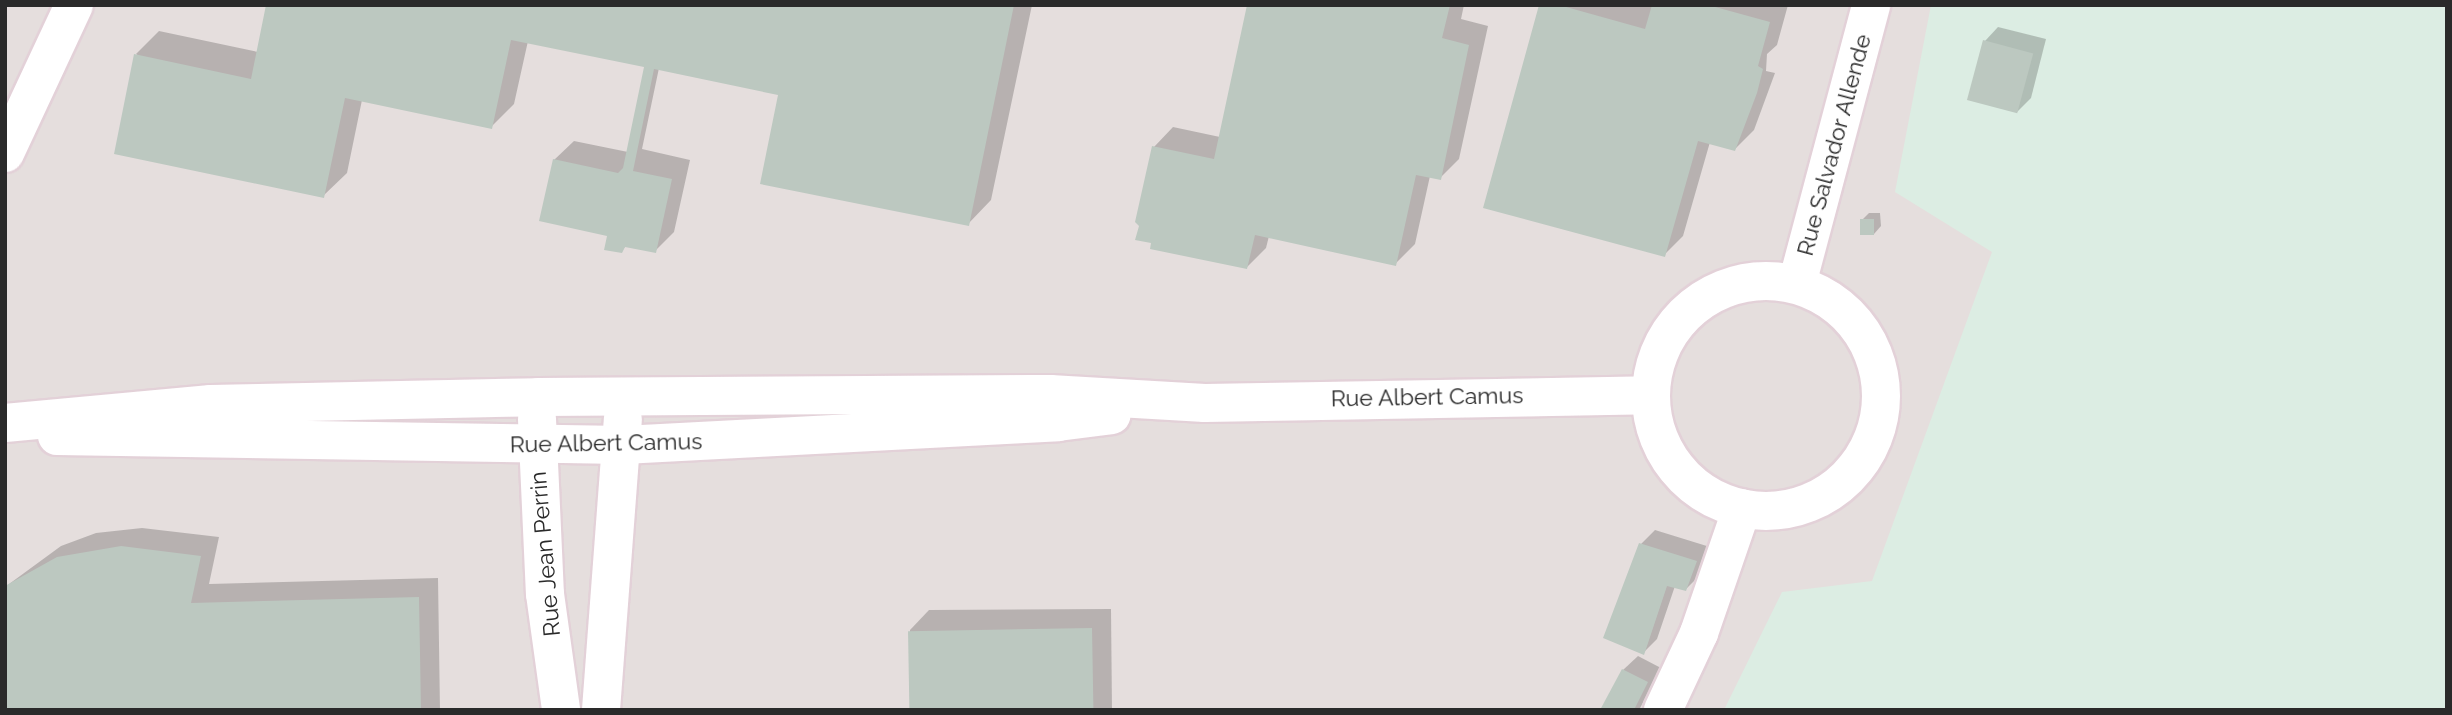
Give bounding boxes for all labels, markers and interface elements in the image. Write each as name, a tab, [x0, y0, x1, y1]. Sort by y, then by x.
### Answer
street label: Rue Salvador Allende	[1791, 31, 1877, 259]
street label: Rue Albert Camus	[1330, 382, 1524, 412]
street label: Rue Albert Camus	[509, 428, 703, 458]
street label: Rue Jean Perrin	[524, 470, 566, 638]

